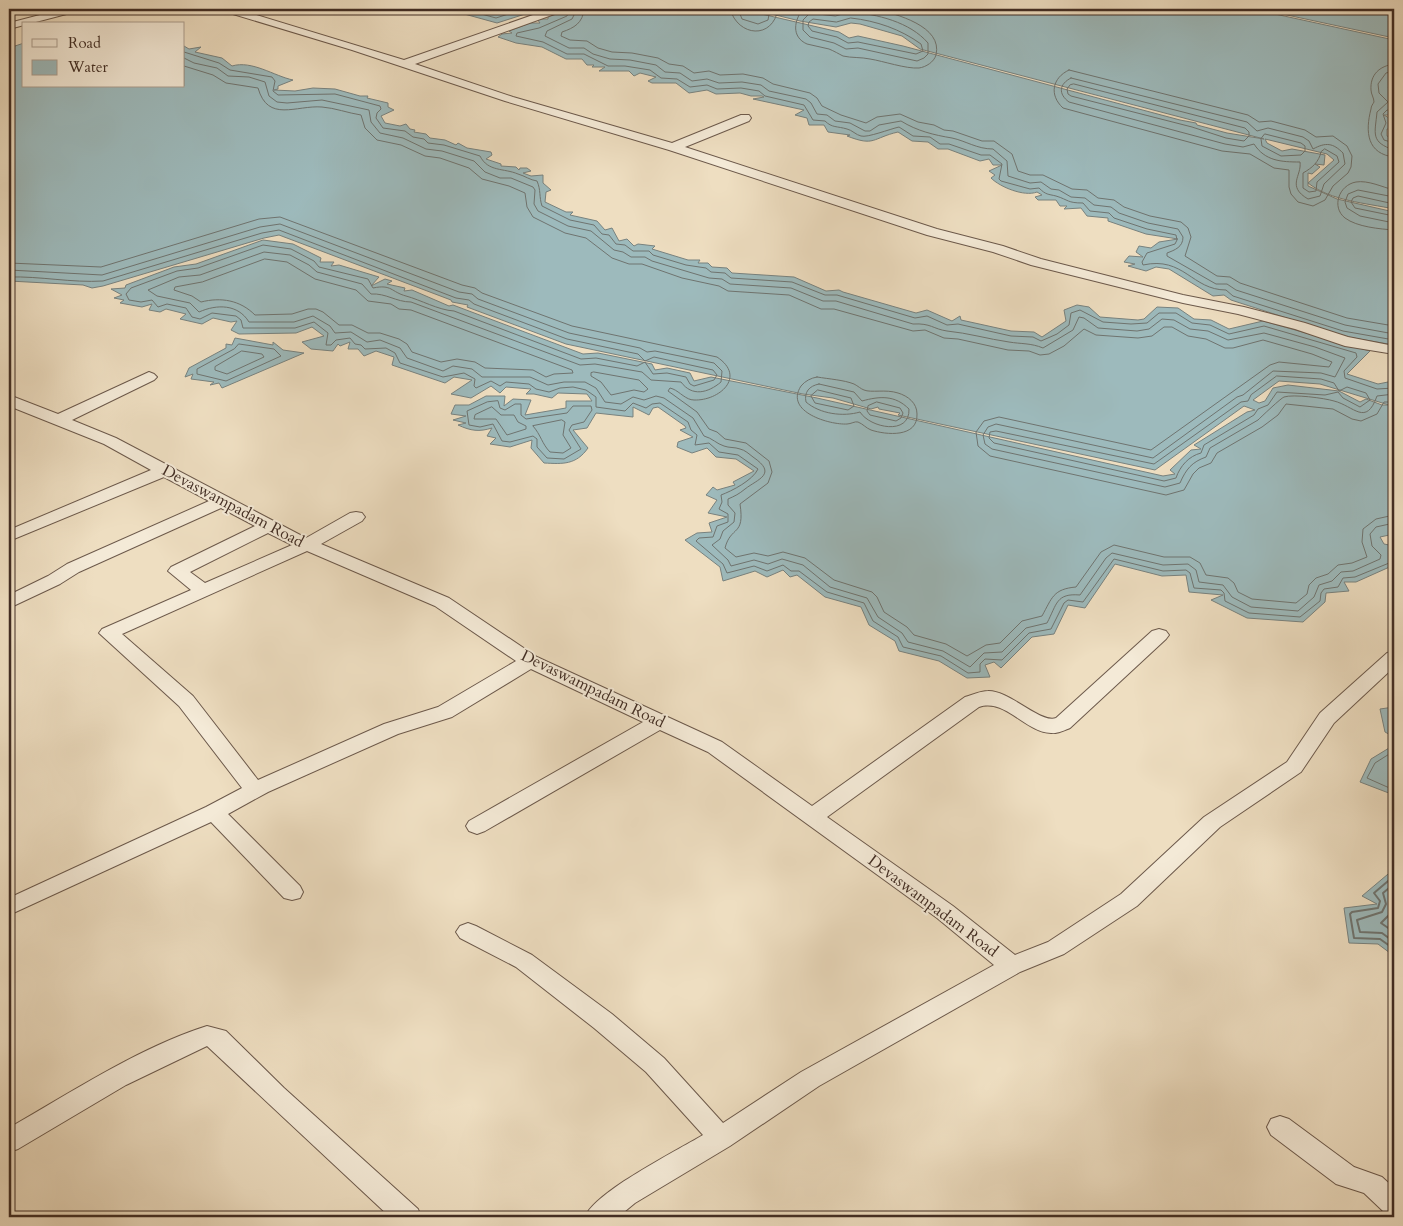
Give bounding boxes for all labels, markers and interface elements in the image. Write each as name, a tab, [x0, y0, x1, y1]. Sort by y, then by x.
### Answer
legend	[22, 22, 185, 88]
text: Road	[68, 33, 101, 53]
text: Water	[67, 57, 109, 77]
street label: Devaswampadam Road	[158, 459, 308, 553]
street label: Devaswampadam Road	[517, 645, 669, 734]
street label: Devaswampadam Road	[863, 850, 1003, 963]

